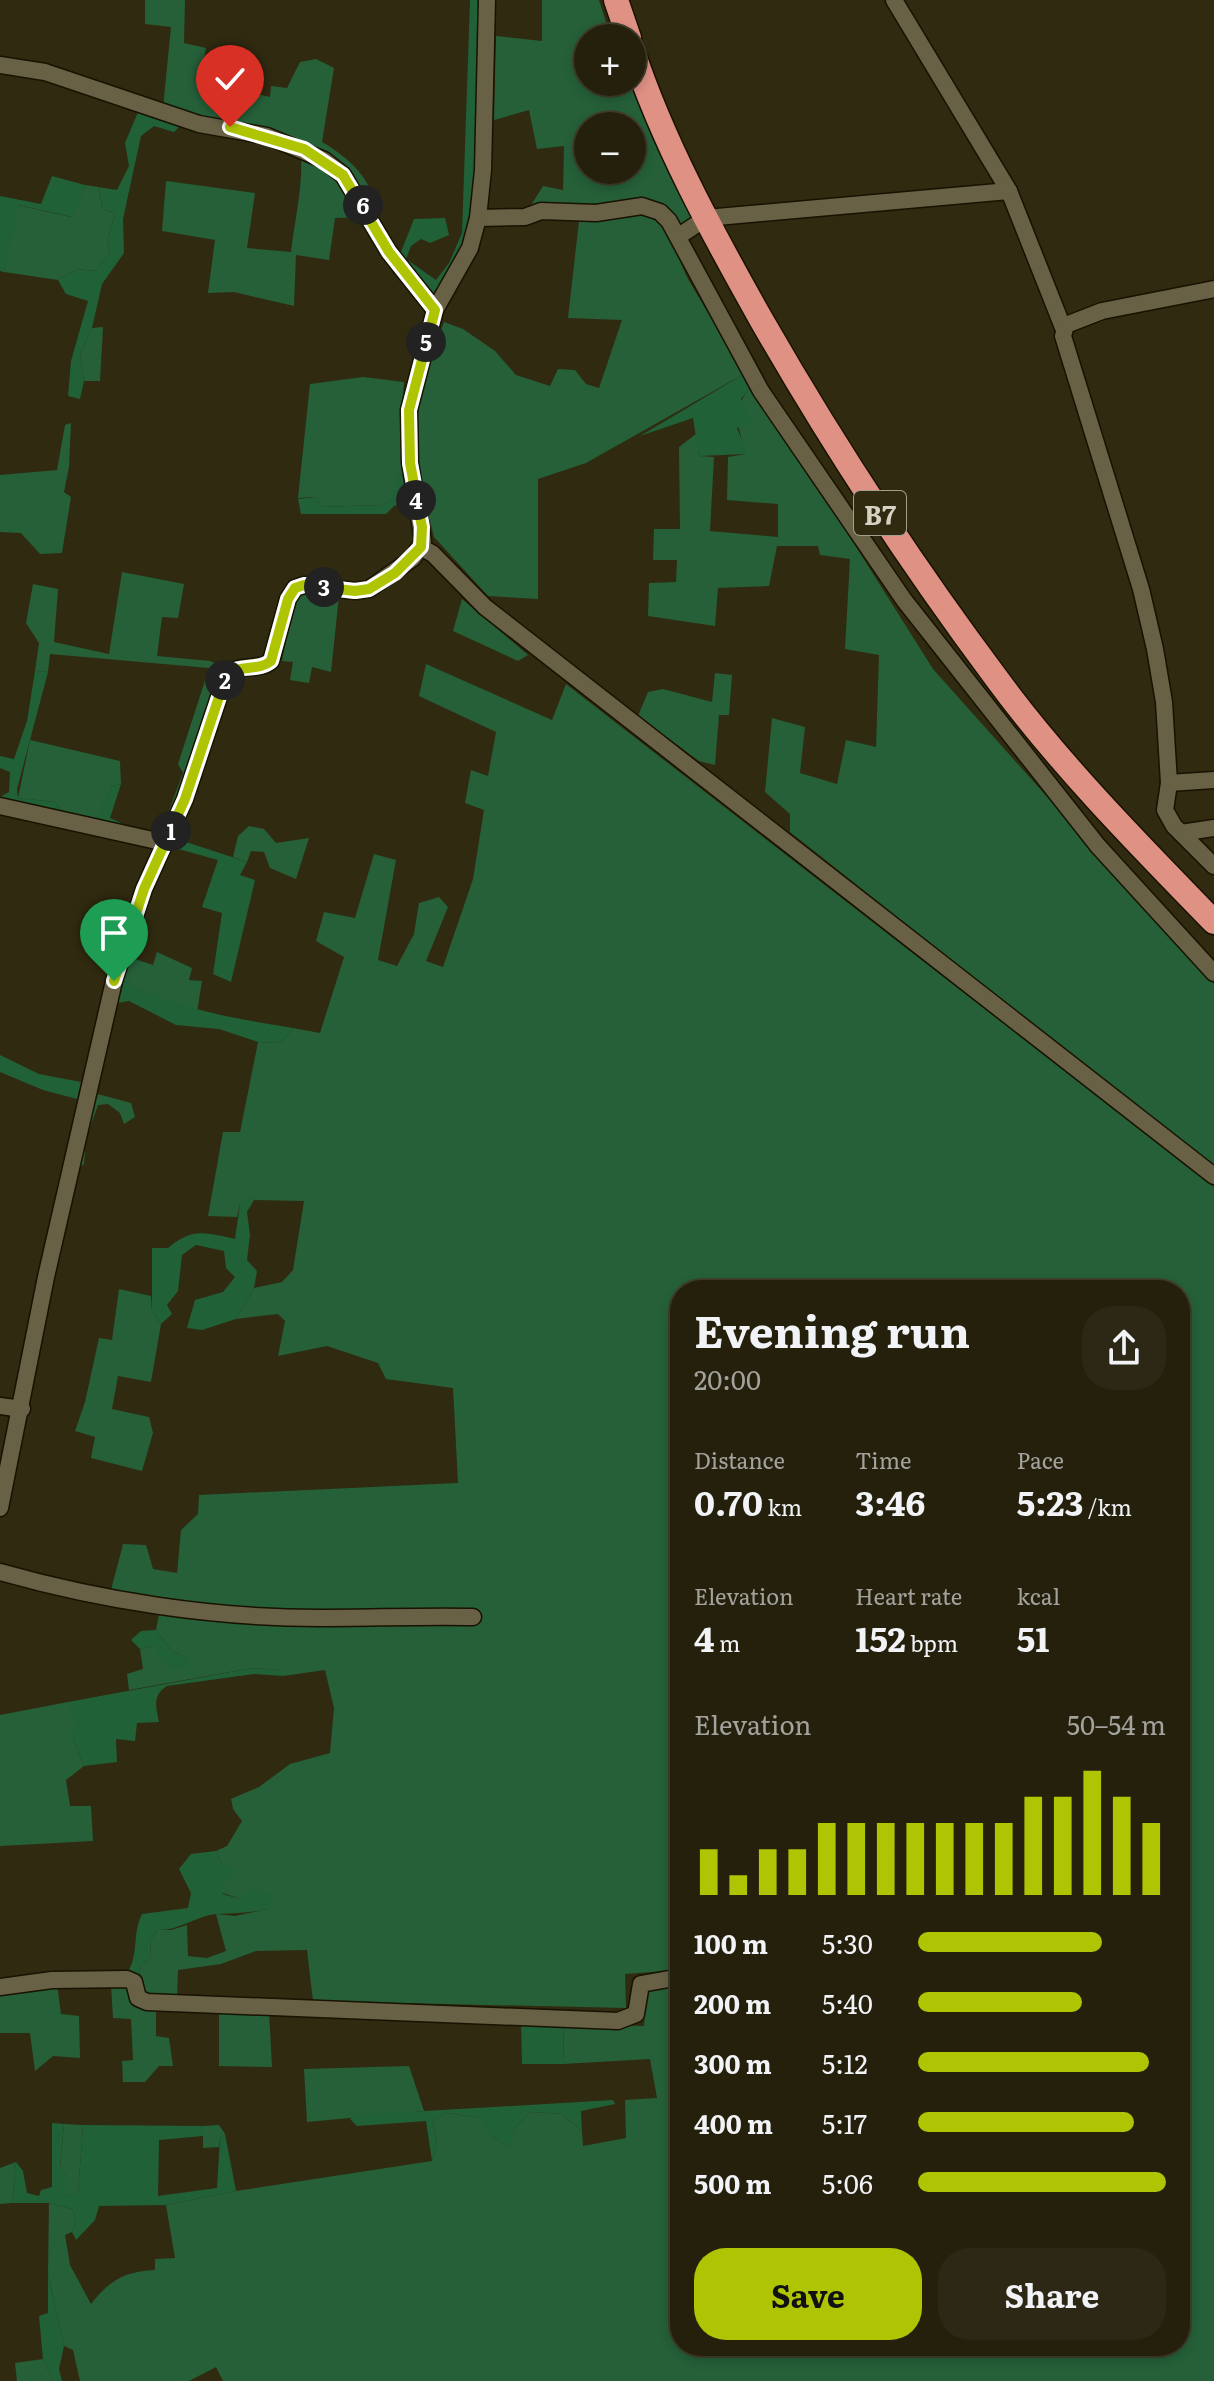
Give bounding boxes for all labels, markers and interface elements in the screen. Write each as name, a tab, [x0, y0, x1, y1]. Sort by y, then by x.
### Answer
map controls	[574, 24, 646, 184]
button: +	[574, 24, 646, 96]
pin	[196, 45, 264, 127]
icon: check	[208, 57, 252, 101]
button: −	[574, 112, 646, 184]
pin: 6	[343, 185, 383, 225]
text: 6	[357, 188, 369, 221]
pin: 5	[406, 322, 446, 362]
text: 5	[420, 325, 432, 358]
pin: 4	[396, 480, 436, 520]
text: 4	[409, 483, 423, 516]
road number: B7	[854, 491, 906, 535]
pin: 3	[304, 567, 344, 607]
text: 3	[318, 570, 330, 603]
pin: 2	[205, 660, 245, 700]
text: 2	[219, 663, 231, 696]
pin: 1	[151, 811, 191, 851]
text: 1	[166, 814, 176, 847]
pin	[80, 899, 148, 981]
icon: arrive	[92, 911, 136, 955]
text: Evening run	[694, 1296, 970, 1362]
button: share	[1082, 1306, 1166, 1390]
text: 20:00	[694, 1359, 761, 1398]
text: Distance	[694, 1443, 785, 1476]
text: Time	[855, 1443, 911, 1476]
text: Pace	[1017, 1443, 1064, 1476]
text: 0.70	[694, 1476, 763, 1526]
text: 3:46	[855, 1476, 925, 1526]
text: 5:23	[1017, 1476, 1083, 1526]
text: km	[763, 1490, 802, 1523]
text: /km	[1083, 1490, 1132, 1523]
text: Elevation	[694, 1579, 793, 1612]
text: Heart rate	[855, 1579, 962, 1612]
text: kcal	[1017, 1579, 1060, 1612]
text: 4	[694, 1612, 715, 1662]
text: 152	[855, 1612, 906, 1662]
text: 51	[1017, 1612, 1049, 1662]
text: m	[715, 1626, 740, 1659]
text: bpm	[906, 1626, 958, 1659]
text: Elevation	[694, 1704, 812, 1743]
text: 50–54 m	[1067, 1704, 1166, 1743]
text: 100 m	[694, 1923, 768, 1962]
text: 5:30	[822, 1923, 873, 1962]
text: 200 m	[694, 1983, 771, 2022]
text: 5:40	[822, 1983, 873, 2022]
text: 300 m	[694, 2043, 772, 2082]
text: 5:12	[822, 2043, 868, 2082]
text: 400 m	[694, 2103, 773, 2142]
text: 5:17	[822, 2103, 867, 2142]
text: 500 m	[694, 2163, 771, 2202]
text: 5:06	[822, 2163, 873, 2202]
button: Save	[694, 2248, 922, 2340]
button: Share	[938, 2248, 1166, 2340]

